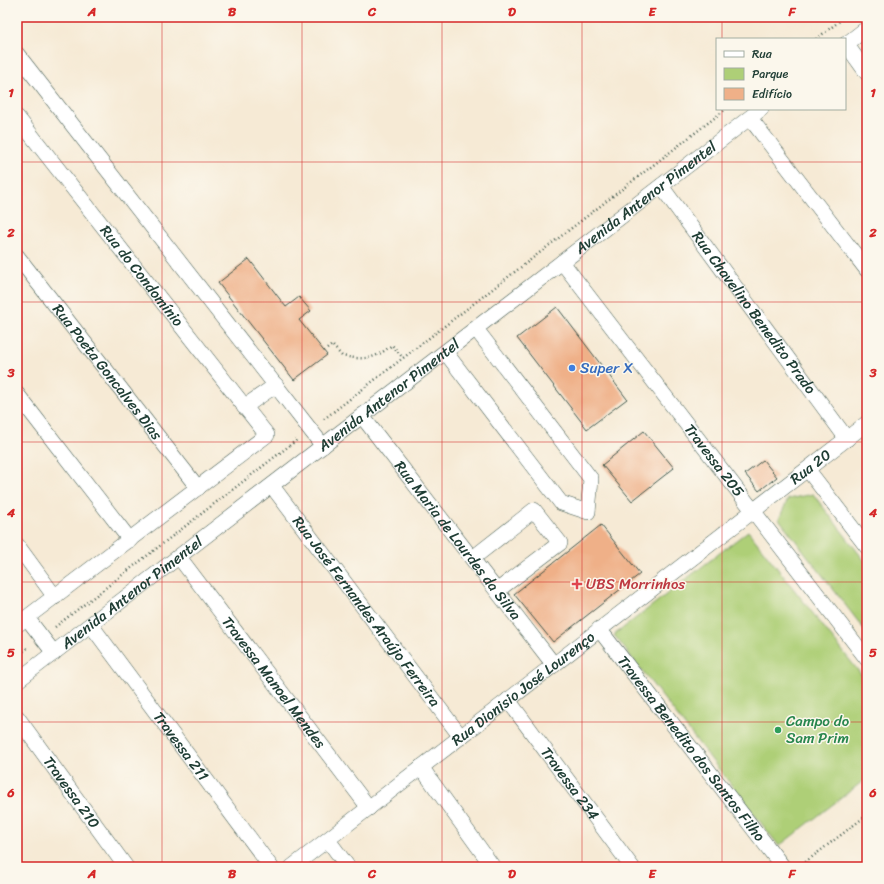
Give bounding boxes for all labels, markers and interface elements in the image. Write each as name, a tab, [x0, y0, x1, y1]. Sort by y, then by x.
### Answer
text: A	[87, 0, 96, 23]
text: B	[228, 0, 237, 23]
text: C	[367, 0, 377, 23]
text: D	[508, 0, 516, 23]
text: E	[648, 0, 657, 23]
text: F	[787, 0, 796, 23]
legend	[716, 38, 846, 110]
text: Rua	[752, 43, 773, 65]
text: Parque	[752, 63, 789, 85]
text: 1	[8, 81, 14, 104]
text: 1	[870, 81, 876, 104]
text: Edifício	[752, 83, 792, 105]
street label: Avenida Antenor Pimentel	[568, 134, 723, 261]
street label: Rua do Condomínio	[93, 219, 191, 333]
text: 2	[6, 221, 15, 244]
text: 2	[868, 221, 877, 244]
street label: Rua Chavelino Benedito Prado	[685, 225, 823, 400]
street label: Rua Poeta Goncalves Dias	[46, 298, 169, 446]
street label: Avenida Antenor Pimentel	[311, 332, 466, 459]
place label: Super X	[580, 355, 633, 381]
text: 3	[6, 361, 15, 384]
text: 3	[868, 361, 877, 384]
marker: Super X	[567, 363, 577, 373]
street label: Travessa 205	[677, 418, 751, 503]
street label: Rua 20	[784, 442, 837, 491]
street label: Rua Maria de Lourdes da Silva	[388, 455, 528, 626]
text: 4	[6, 501, 16, 524]
text: 4	[868, 501, 878, 524]
street label: Rua José Fernandes Araújo Ferreira	[286, 510, 447, 713]
street label: Avenida Antenor Pimentel	[55, 529, 209, 656]
place label: UBS Morrinhos	[586, 571, 685, 597]
marker: UBS Morrinhos	[571, 578, 583, 590]
street label: Travessa Manoel Mendes	[215, 610, 333, 755]
street label: Rua Dionisio José Lourenço	[446, 624, 601, 753]
text: 5	[7, 641, 15, 664]
text: 5	[869, 641, 877, 664]
street label: Travessa Benedito dos Santos Filho	[611, 650, 772, 848]
street label: Travessa 211	[146, 706, 216, 787]
place label: Campo do Sam Prim	[786, 708, 850, 751]
marker: Campo do Sam Prim	[773, 725, 783, 735]
street label: Travessa 234	[534, 741, 606, 826]
street label: Travessa 210	[36, 750, 107, 834]
text: 6	[6, 781, 15, 804]
text: 6	[868, 781, 877, 804]
text: A	[87, 862, 96, 884]
text: B	[228, 862, 237, 884]
text: C	[367, 862, 377, 884]
text: D	[508, 862, 516, 884]
text: E	[648, 862, 657, 884]
text: F	[787, 862, 796, 884]

